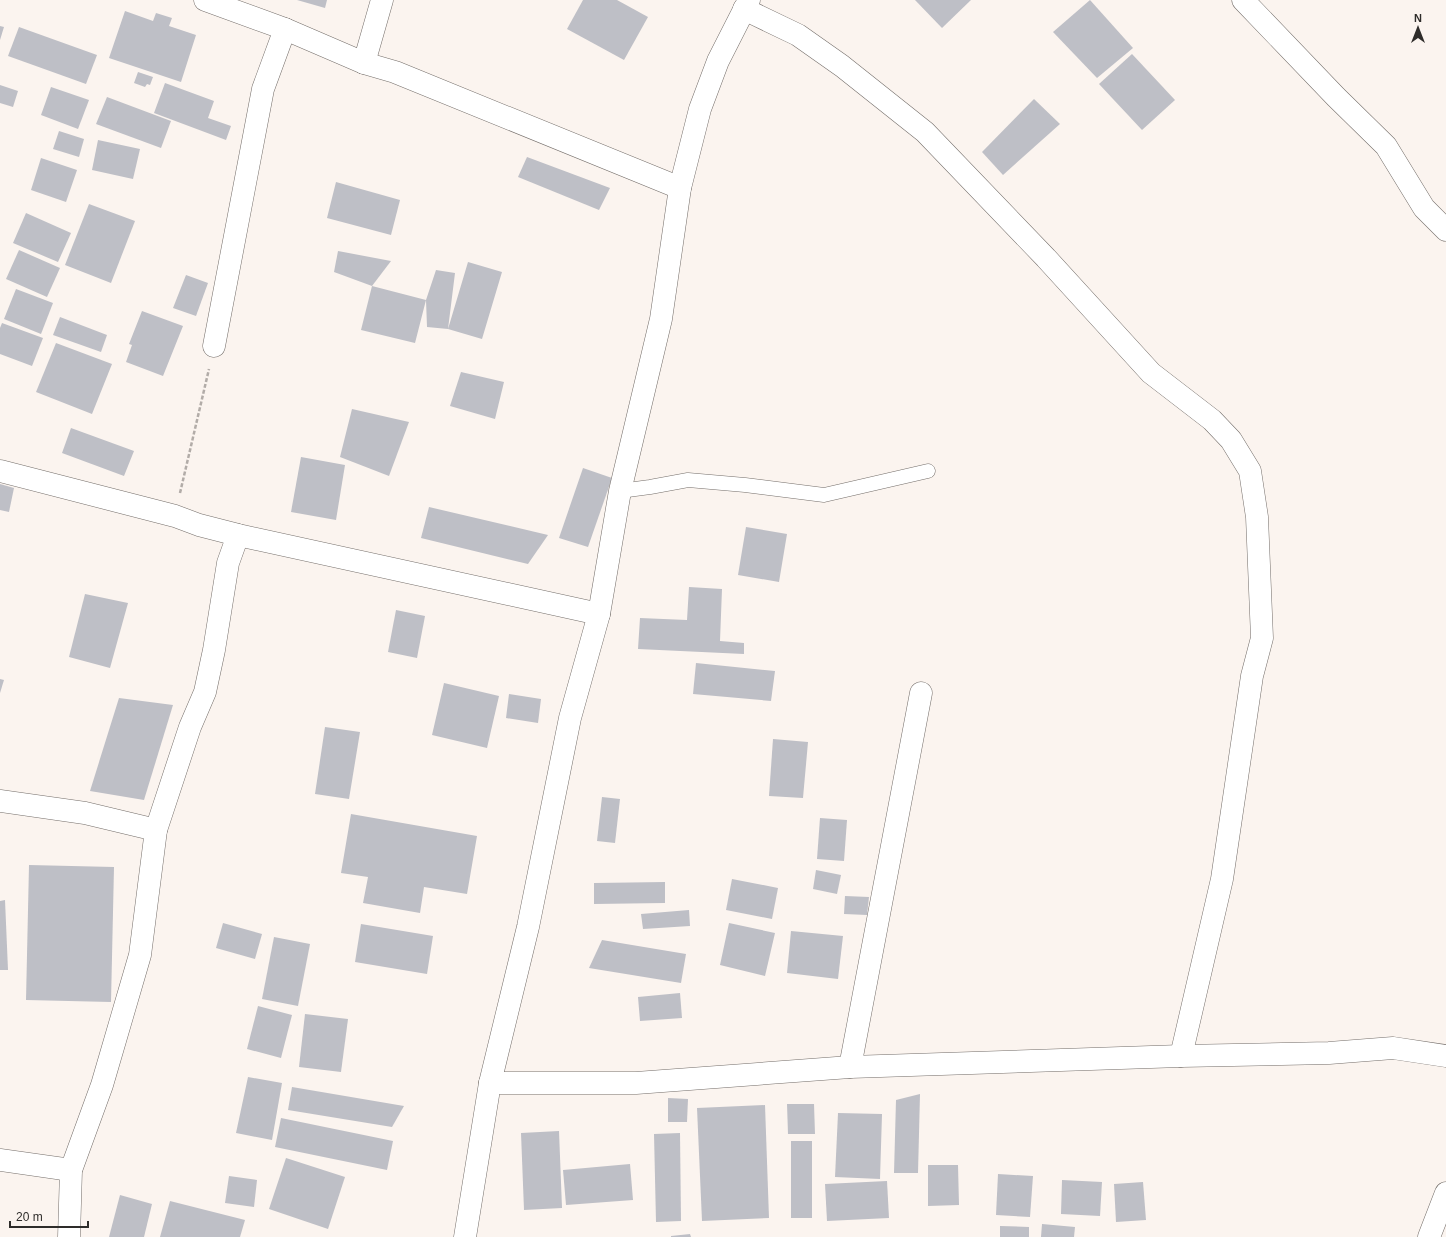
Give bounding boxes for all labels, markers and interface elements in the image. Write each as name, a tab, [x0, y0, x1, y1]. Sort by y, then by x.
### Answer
north arrow	[1398, 8, 1438, 48]
text: N	[1414, 12, 1422, 24]
scale bar	[10, 1203, 88, 1229]
text: 20 m	[16, 1210, 43, 1224]

